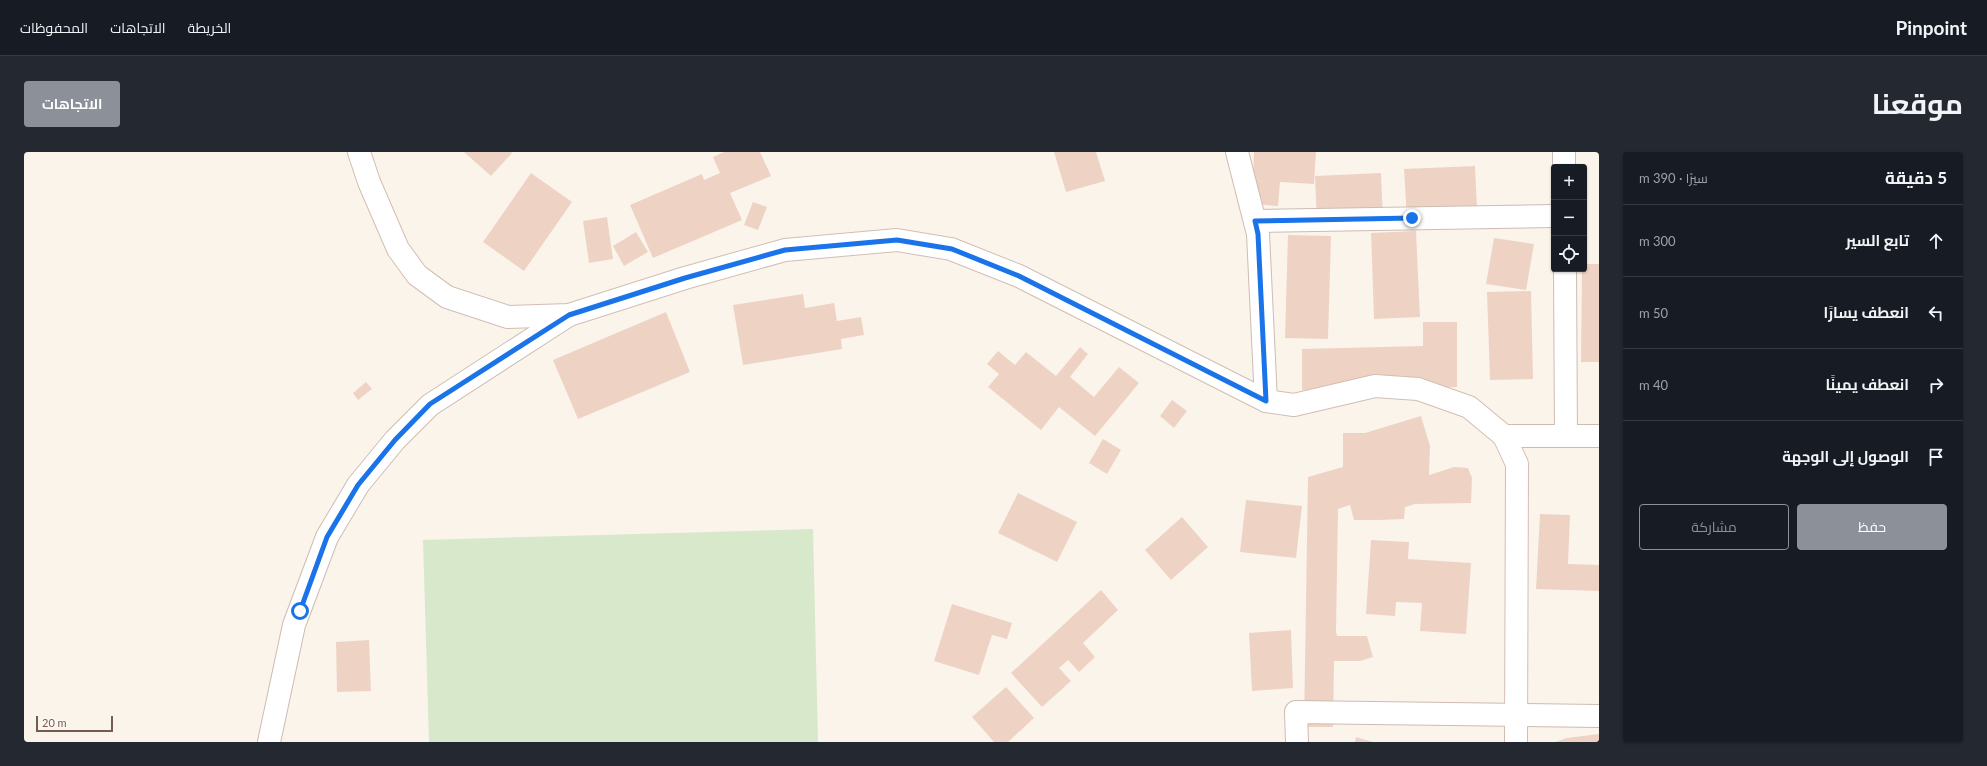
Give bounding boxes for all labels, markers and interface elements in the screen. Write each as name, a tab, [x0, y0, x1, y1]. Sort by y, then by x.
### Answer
text: Pinpoint	[1896, 16, 1967, 39]
text: المحفوظات	[20, 19, 88, 36]
text: الاتجاهات	[110, 19, 166, 36]
text: الخريطة	[188, 19, 231, 36]
button: الاتجاهات	[24, 81, 120, 127]
text: موقعنا	[1872, 86, 1963, 120]
map controls	[1551, 164, 1587, 272]
button: +	[1551, 164, 1587, 200]
text: 5 دقيقة	[1885, 167, 1947, 188]
text: سيرًا · 390 m	[1639, 170, 1708, 186]
button: −	[1551, 200, 1587, 236]
route end	[1403, 209, 1421, 227]
icon: ahead	[1925, 230, 1947, 252]
text: تابع السير	[1846, 231, 1909, 249]
text: 300 m	[1639, 233, 1676, 249]
button: locate	[1551, 236, 1587, 272]
icon: left	[1925, 302, 1947, 324]
text: انعطف يسارًا	[1824, 303, 1909, 321]
text: 50 m	[1639, 305, 1668, 321]
icon: right	[1925, 374, 1947, 396]
text: انعطف يمينًا	[1825, 375, 1909, 393]
text: 40 m	[1639, 377, 1668, 393]
icon: arrive	[1925, 446, 1947, 468]
text: الوصول إلى الوجهة	[1782, 447, 1909, 465]
button: مشاركة	[1639, 504, 1789, 550]
button: حفظ	[1797, 504, 1947, 550]
route start	[291, 602, 309, 620]
scale bar	[36, 714, 113, 733]
text: 20 m	[42, 716, 67, 729]

